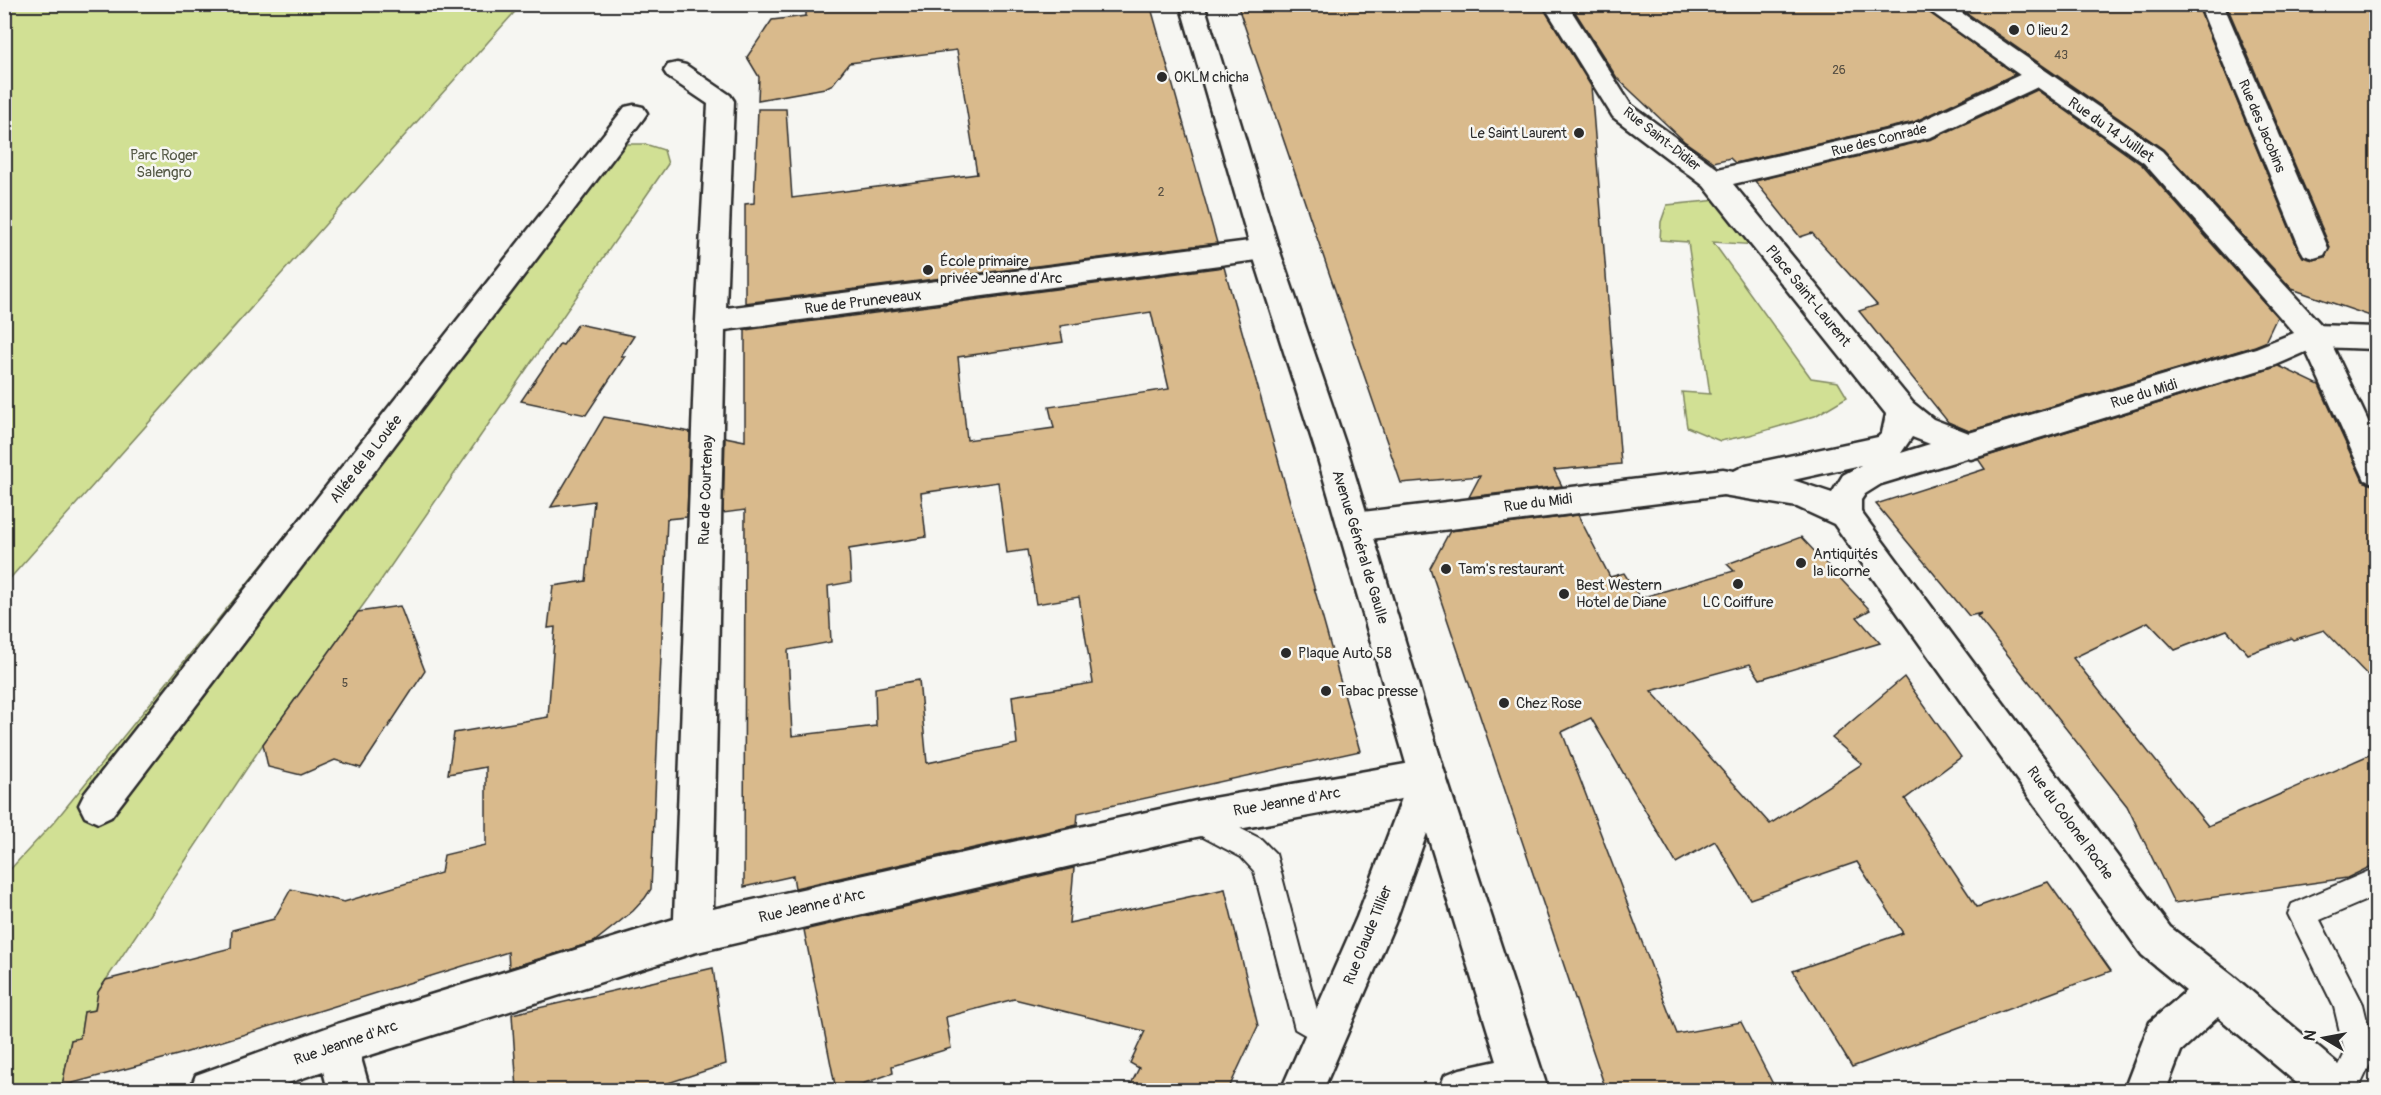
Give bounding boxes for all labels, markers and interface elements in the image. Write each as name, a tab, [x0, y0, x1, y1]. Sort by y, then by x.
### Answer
place label: O lieu 2	[2026, 22, 2069, 39]
marker: O lieu 2	[2007, 23, 2021, 37]
house number: 43	[2054, 48, 2068, 63]
house number: 26	[1832, 63, 1846, 78]
place label: OKLM chicha	[1174, 69, 1249, 86]
marker: OKLM chicha	[1155, 70, 1169, 84]
street label: Rue des Jacobins	[2235, 77, 2290, 176]
street label: Rue du 14 Juillet	[2064, 93, 2159, 167]
street label: Rue Saint-Didier	[1620, 103, 1704, 175]
street label: Rue des Conrade	[1830, 120, 1929, 160]
place label: Le Saint Laurent	[1470, 125, 1567, 142]
marker: Le Saint Laurent	[1572, 126, 1586, 140]
park label: Parc Roger Salengro	[130, 146, 199, 182]
house number: 2	[1158, 185, 1165, 200]
street label: Place Saint-Laurent	[1761, 241, 1855, 351]
place label: École primaire privée Jeanne d'Arc	[940, 252, 1063, 288]
marker: École primaire privée Jeanne d'Arc	[921, 263, 935, 277]
street label: Rue de Pruneveaux	[803, 285, 923, 319]
street label: Rue du Midi	[2108, 375, 2180, 413]
street label: Allée de la Louée	[326, 411, 407, 507]
street label: Rue de Courtenay	[695, 434, 717, 545]
street label: Avenue Général de Gaulle	[1328, 468, 1393, 627]
street label: Rue du Midi	[1503, 489, 1573, 517]
place label: Antiquités la licorne	[1813, 545, 1878, 581]
marker: Antiquités la licorne	[1794, 556, 1808, 570]
place label: Tam's restaurant	[1458, 560, 1565, 579]
marker: Tam's restaurant	[1439, 562, 1453, 576]
place label: Best Western Hotel de Diane	[1576, 576, 1667, 612]
marker: LC Coiffure	[1731, 577, 1745, 591]
marker: Best Western Hotel de Diane	[1557, 587, 1571, 601]
place label: LC Coiffure	[1703, 593, 1774, 612]
place label: Plaque Auto 58	[1298, 644, 1392, 663]
marker: Plaque Auto 58	[1279, 646, 1293, 660]
house number: 5	[342, 676, 348, 691]
place label: Tabac presse	[1338, 682, 1419, 701]
marker: Tabac presse	[1319, 684, 1333, 698]
place label: Chez Rose	[1516, 694, 1582, 713]
marker: Chez Rose	[1497, 696, 1511, 710]
street label: Rue du Colonel Roche	[2023, 763, 2118, 884]
street label: Rue Jeanne d'Arc	[1232, 783, 1343, 821]
street label: Rue Claude Tillier	[1339, 882, 1397, 988]
street label: Rue Jeanne d'Arc	[757, 884, 867, 927]
north arrow	[2294, 1008, 2354, 1068]
street label: Rue Jeanne d'Arc	[292, 1016, 401, 1070]
text: N	[2299, 1028, 2321, 1043]

